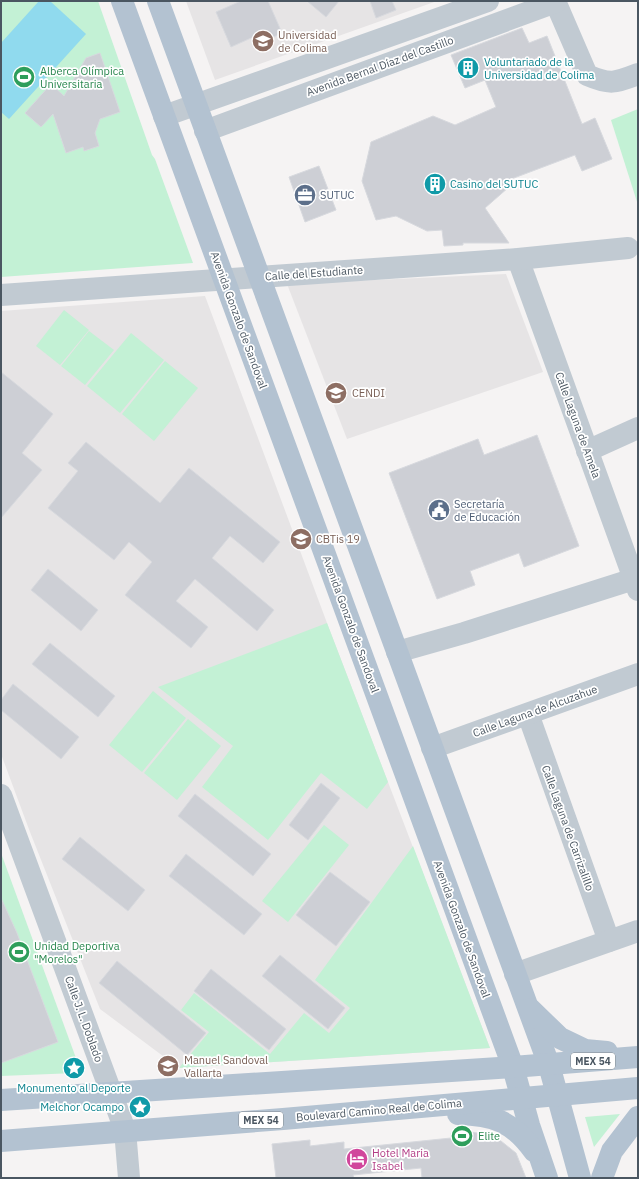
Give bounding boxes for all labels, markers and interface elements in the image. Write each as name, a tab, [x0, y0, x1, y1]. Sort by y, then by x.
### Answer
school or university icon: Universidad de Colima	[250, 28, 276, 54]
place label: Universidad de Colima	[278, 28, 337, 55]
street label: Avenida Bernal Díaz del Castillo	[305, 33, 455, 99]
building icon: Voluntariado de la Universidad de Colima	[455, 55, 481, 81]
place label: Voluntariado de la Universidad de Colima	[484, 55, 595, 82]
sports icon: Alberca Olímpica Universitaria	[11, 64, 37, 90]
place label: Alberca Olímpica Universitaria	[40, 64, 124, 91]
building icon: Casino del SUTUC	[422, 171, 448, 197]
place label: Casino del SUTUC	[450, 177, 538, 191]
office icon: SUTUC	[292, 182, 318, 208]
place label: SUTUC	[320, 188, 355, 202]
street label: Avenida Gonzalo de Sandoval	[208, 249, 270, 391]
street label: Calle del Estudiante	[265, 263, 363, 283]
street label: Calle Laguna de Amela	[552, 370, 604, 480]
school or university icon: CENDI	[323, 380, 349, 406]
place label: CENDI	[352, 386, 385, 400]
public building icon: Secretaría de Educación	[426, 497, 452, 523]
place label: Secretaría de Educación	[454, 497, 520, 524]
school or university icon: CBTis 19	[288, 526, 314, 552]
place label: CBTis 19	[316, 532, 360, 546]
street label: Avenida Gonzalo de Sandoval	[320, 553, 382, 695]
street label: Calle Laguna de Alcuzahue	[471, 682, 599, 740]
street label: Calle Laguna de Carrizalillo	[539, 763, 597, 893]
street label: Avenida Gonzalo de Sandoval	[431, 858, 493, 1000]
sports icon: Unidad Deportiva "Morelos"	[6, 939, 32, 965]
place label: Unidad Deportiva "Morelos"	[34, 939, 120, 966]
street label: Calle J. L. Doblado	[62, 974, 106, 1064]
school or university icon: Manuel Sandoval Vallarta	[155, 1053, 181, 1079]
place label: Manuel Sandoval Vallarta	[184, 1053, 268, 1080]
road number: MEX 54	[571, 1053, 615, 1069]
place icon: Monumento al Deporte	[61, 1055, 87, 1081]
place label: Monumento al Deporte	[17, 1081, 131, 1095]
place icon: Melchor Ocampo	[127, 1094, 153, 1120]
street label: Boulevard Camino Real de Colima	[296, 1096, 463, 1124]
place label: Melchor Ocampo	[40, 1100, 124, 1114]
road number: MEX 54	[239, 1112, 283, 1128]
sports icon: Elite	[449, 1123, 475, 1149]
place label: Elite	[478, 1129, 500, 1143]
hotel icon: Hotel Maria Isabel	[344, 1146, 370, 1172]
place label: Hotel Maria Isabel	[372, 1146, 429, 1173]

